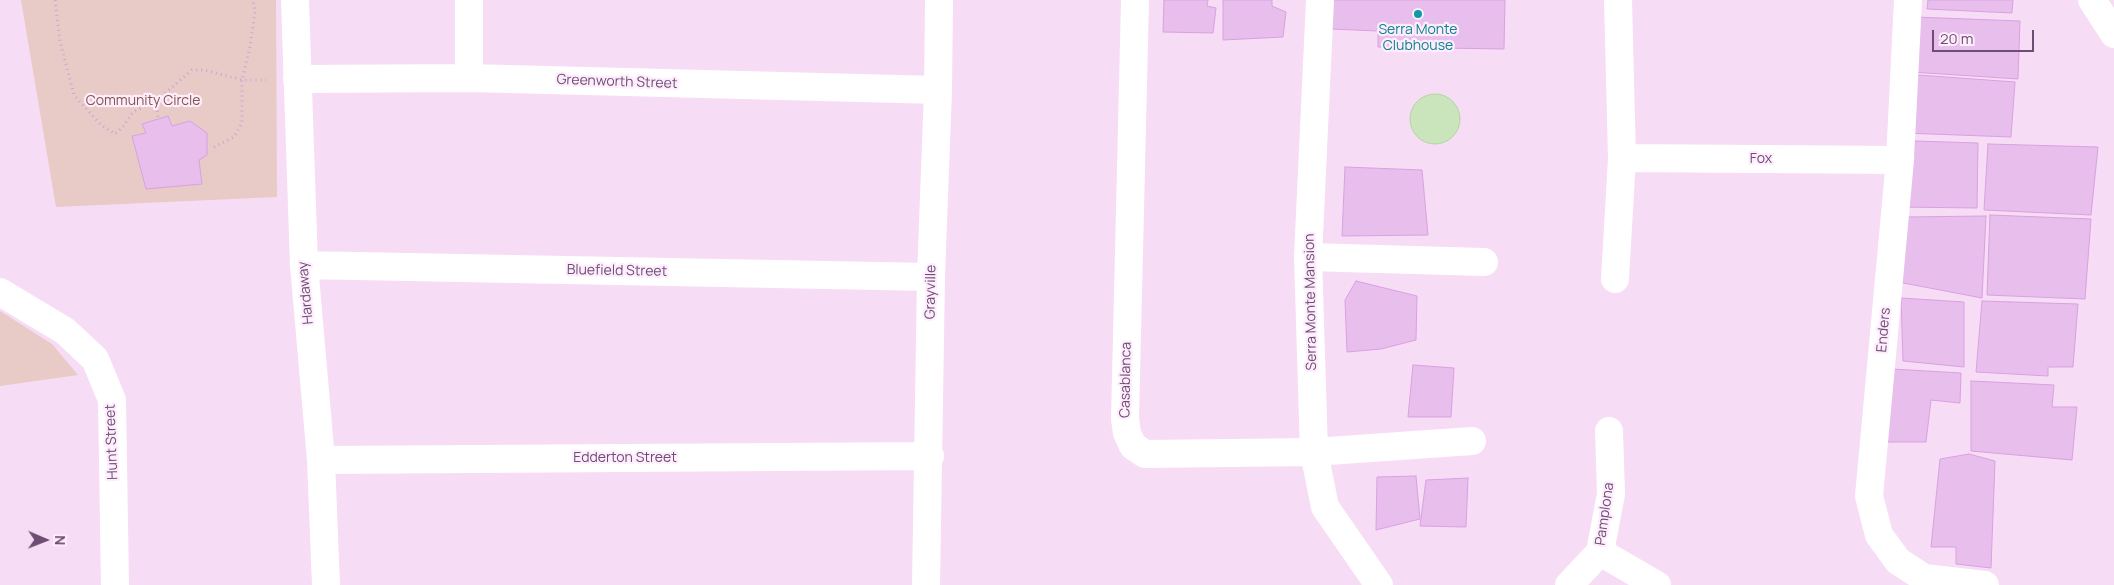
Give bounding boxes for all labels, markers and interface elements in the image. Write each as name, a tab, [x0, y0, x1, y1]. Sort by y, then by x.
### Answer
marker: Serra Monte Clubhouse	[1412, 8, 1424, 20]
scale bar	[1934, 20, 2036, 52]
place label: Serra Monte Clubhouse	[1378, 22, 1458, 54]
text: 20 m	[1940, 28, 1973, 49]
street label: Greenworth Street	[556, 71, 678, 93]
park label: Community Circle	[86, 93, 200, 109]
street label: Fox	[1750, 151, 1772, 167]
street label: Serra Monte Mansion	[1301, 233, 1321, 371]
street label: Hardaway	[295, 261, 317, 325]
street label: Bluefield Street	[567, 262, 667, 280]
street label: Grayville	[922, 265, 940, 319]
street label: Enders	[1874, 307, 1894, 353]
street label: Casablanca	[1117, 342, 1135, 418]
street label: Hunt Street	[102, 404, 122, 480]
street label: Edderton Street	[573, 450, 677, 466]
street label: Pamplona	[1592, 481, 1618, 547]
north arrow	[20, 515, 70, 565]
text: N	[51, 535, 70, 545]

